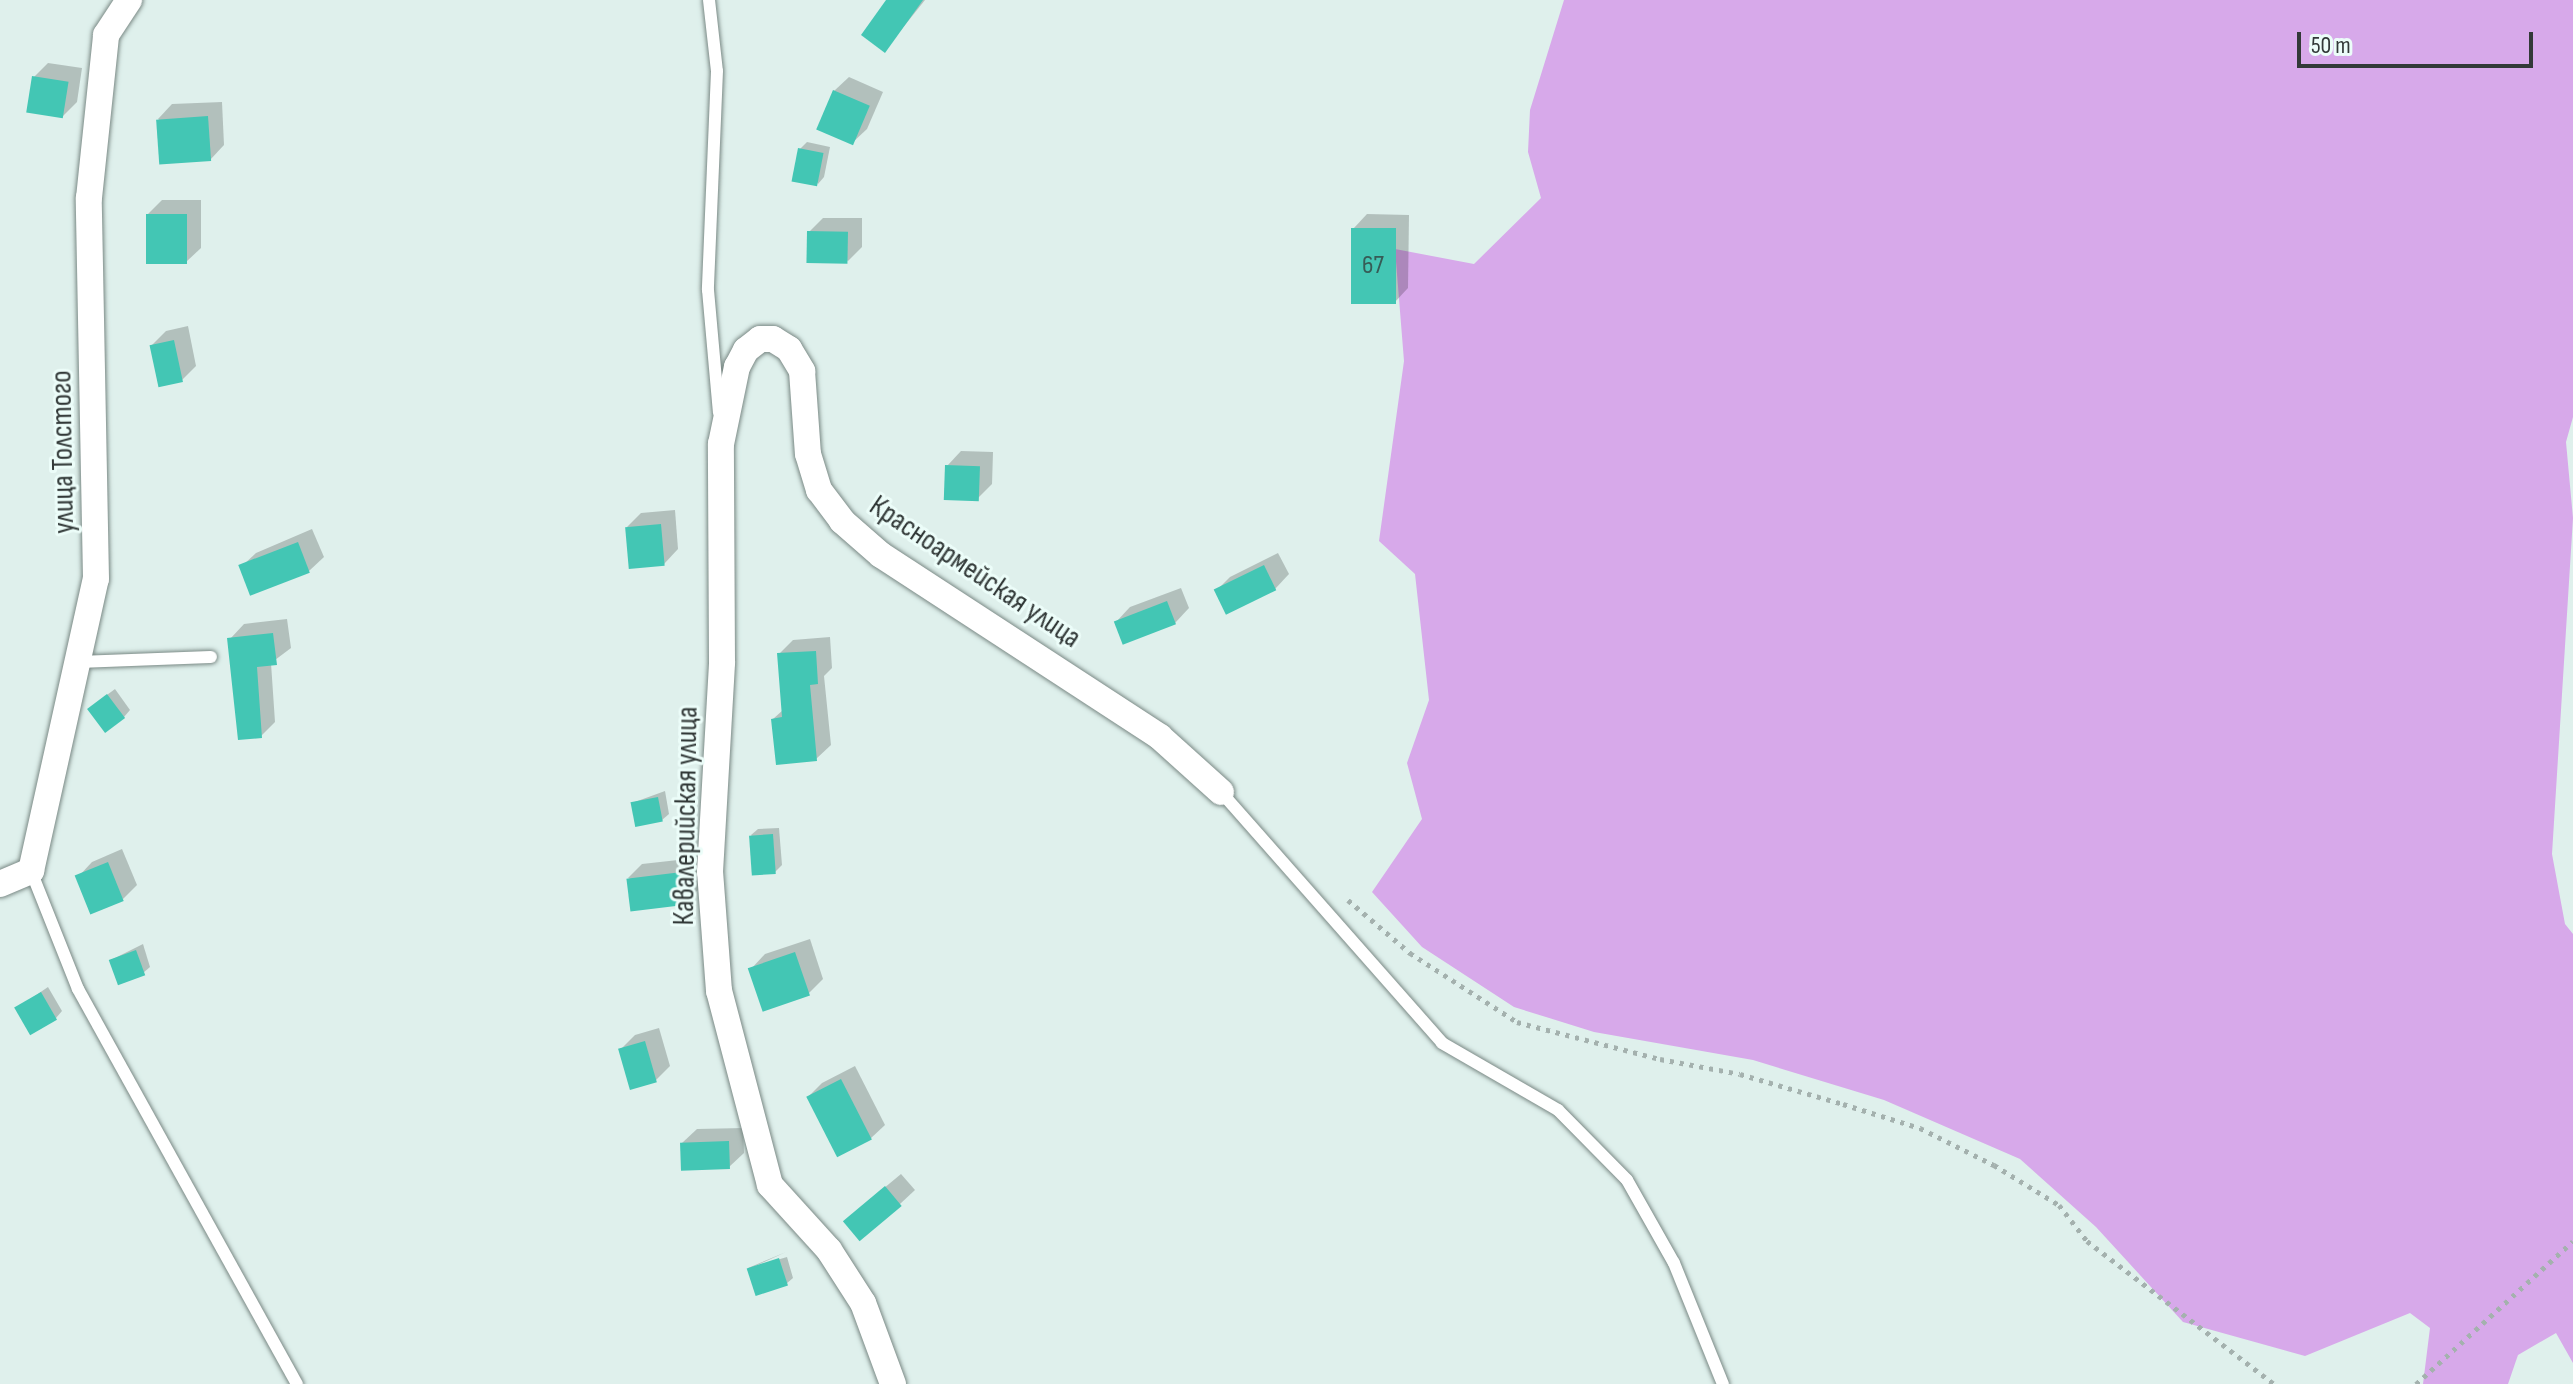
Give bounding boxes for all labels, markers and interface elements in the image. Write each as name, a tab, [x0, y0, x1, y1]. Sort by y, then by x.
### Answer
scale bar	[2301, 16, 2537, 66]
text: 50 m	[2311, 31, 2351, 60]
house number: 67	[1362, 250, 1384, 282]
street label: улица Толстого	[44, 370, 82, 534]
street label: Красноармейская улица	[862, 488, 1088, 656]
street label: Кавалерийская улица	[666, 706, 706, 926]

